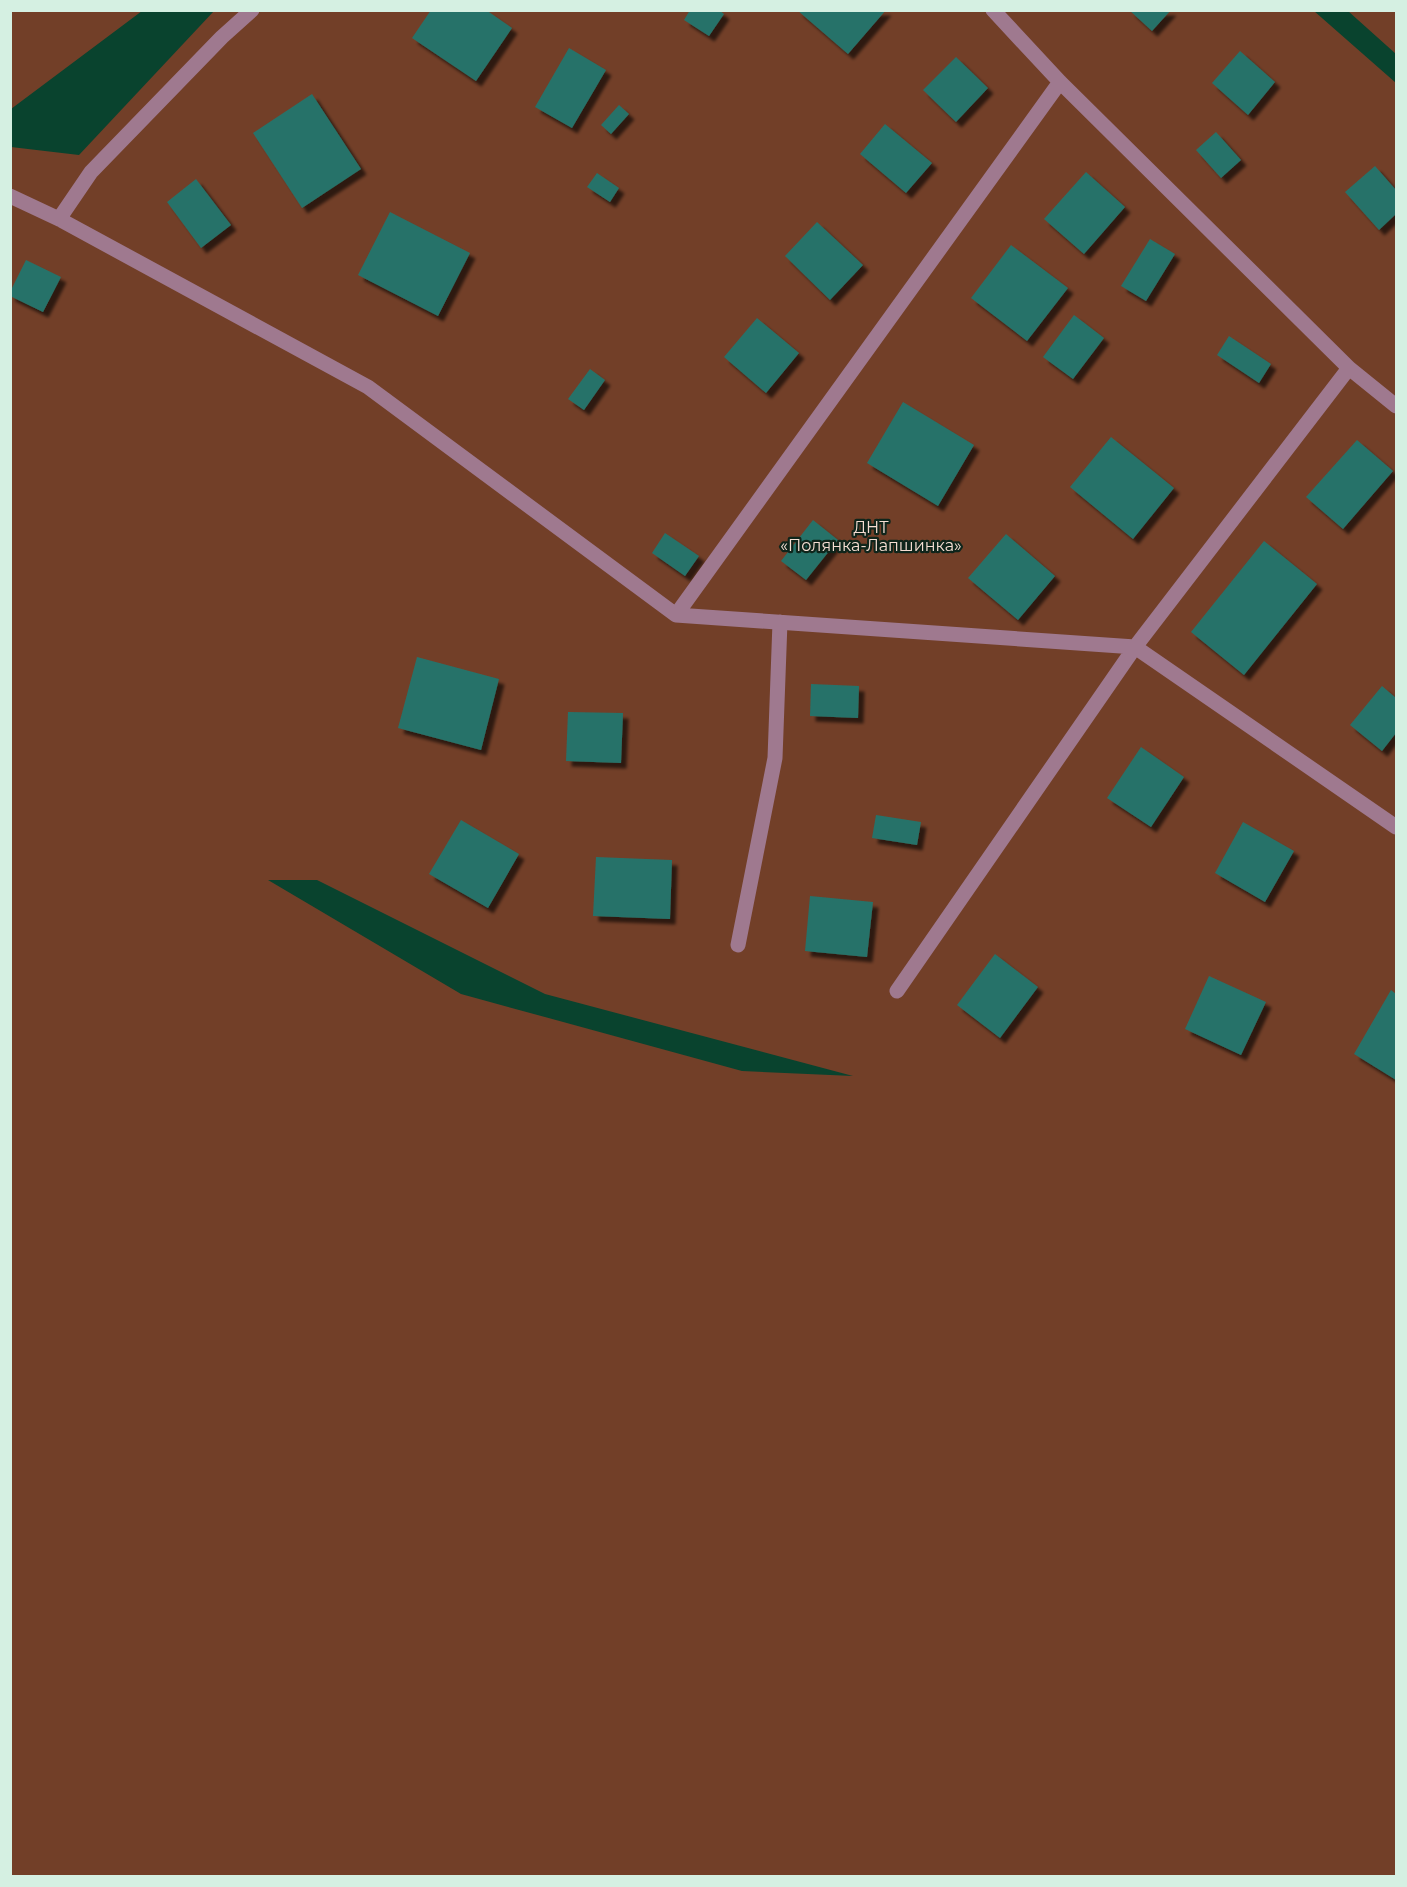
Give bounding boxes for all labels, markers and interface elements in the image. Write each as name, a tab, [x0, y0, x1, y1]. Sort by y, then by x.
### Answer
park label: ДНТ «Полянка-Лапшинка»	[780, 518, 962, 555]

